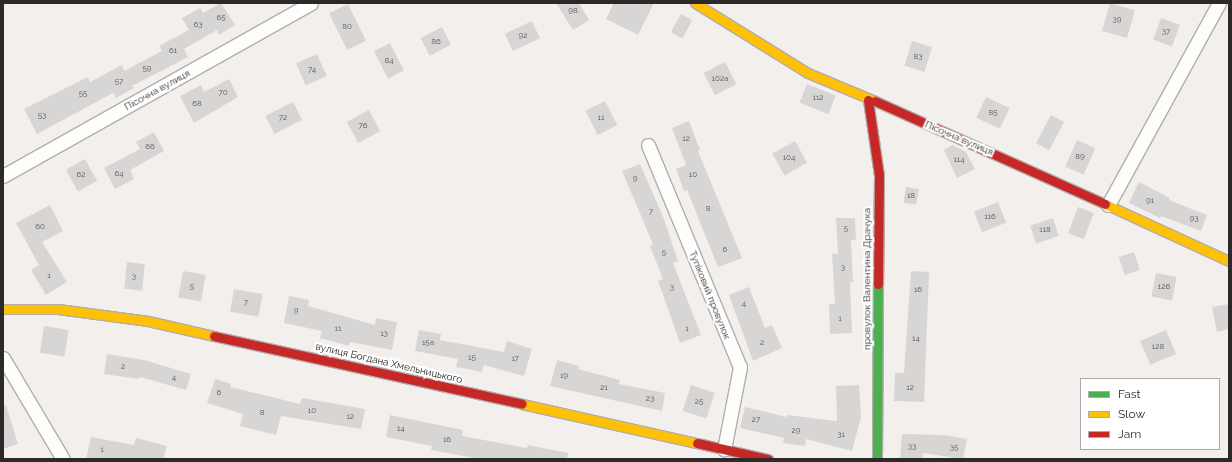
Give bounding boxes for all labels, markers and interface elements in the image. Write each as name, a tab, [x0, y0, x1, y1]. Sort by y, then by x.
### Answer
house number: 98	[568, 6, 578, 16]
house number: 65	[216, 13, 226, 23]
house number: 39	[1113, 15, 1121, 25]
house number: 63	[193, 20, 203, 30]
house number: 80	[342, 22, 352, 32]
house number: 37	[1162, 27, 1170, 37]
house number: 92	[519, 31, 527, 41]
house number: 86	[431, 37, 441, 47]
house number: 61	[169, 46, 177, 56]
house number: 83	[913, 52, 923, 62]
house number: 84	[384, 56, 394, 66]
house number: 59	[142, 64, 152, 74]
house number: 74	[308, 65, 316, 75]
street label: Пісочна вулиця	[122, 67, 192, 113]
house number: 102а	[712, 74, 728, 84]
house number: 57	[115, 77, 123, 87]
house number: 70	[218, 88, 228, 98]
house number: 55	[79, 89, 87, 99]
house number: 112	[812, 93, 824, 103]
house number: 68	[192, 99, 202, 109]
house number: 85	[988, 108, 998, 118]
house number: 53	[38, 111, 46, 121]
house number: 72	[279, 113, 287, 123]
house number: 11	[598, 113, 604, 123]
street label: Пісочна вулиця	[923, 118, 995, 158]
house number: 76	[358, 121, 368, 131]
house number: 12	[682, 134, 690, 144]
house number: 66	[145, 142, 155, 152]
house number: 89	[1075, 152, 1085, 162]
house number: 104	[783, 153, 795, 163]
house number: 114	[953, 155, 965, 165]
house number: 64	[114, 169, 124, 179]
house number: 62	[77, 170, 85, 180]
house number: 10	[689, 170, 697, 180]
house number: 9	[633, 174, 637, 184]
house number: 18	[907, 191, 915, 201]
house number: 91	[1146, 196, 1154, 206]
house number: 8	[706, 204, 710, 214]
house number: 7	[649, 207, 653, 217]
street label: провулок Валентина Драчука	[861, 208, 873, 350]
house number: 116	[984, 212, 996, 222]
house number: 93	[1190, 214, 1198, 224]
house number: 60	[35, 222, 45, 232]
house number: 5	[844, 224, 848, 234]
house number: 118	[1039, 225, 1051, 235]
house number: 6	[723, 245, 727, 255]
house number: 5	[662, 248, 666, 258]
street label: Тупіковий провулок	[687, 249, 733, 341]
house number: 3	[841, 263, 845, 273]
house number: 1	[47, 271, 51, 281]
house number: 3	[132, 272, 136, 282]
house number: 5	[190, 282, 194, 292]
house number: 126	[1158, 282, 1170, 292]
house number: 3	[670, 283, 674, 293]
house number: 16	[914, 285, 922, 295]
house number: 7	[244, 298, 248, 308]
house number: 4	[742, 299, 746, 309]
house number: 9	[294, 306, 298, 316]
house number: 1	[838, 314, 842, 324]
house number: 11	[335, 324, 341, 334]
house number: 1	[685, 324, 689, 334]
house number: 13	[380, 329, 388, 339]
house number: 14	[912, 334, 920, 344]
house number: 15а	[422, 338, 434, 348]
house number: 2	[760, 338, 764, 348]
street label: вулиця Богдана Хмельницького	[314, 340, 464, 386]
house number: 128	[1152, 342, 1164, 352]
house number: 15	[468, 353, 476, 363]
house number: 17	[511, 354, 519, 364]
house number: 2	[121, 362, 125, 372]
house number: 19	[560, 371, 568, 381]
house number: 4	[172, 373, 176, 383]
legend	[1080, 378, 1220, 450]
house number: 21	[600, 383, 608, 393]
house number: 12	[906, 383, 914, 393]
text: Fast	[1118, 387, 1141, 401]
house number: 6	[217, 388, 221, 398]
house number: 23	[646, 394, 654, 404]
house number: 25	[695, 397, 703, 407]
house number: 10	[308, 406, 316, 416]
text: Slow	[1118, 407, 1145, 421]
house number: 8	[260, 408, 264, 418]
house number: 12	[346, 412, 354, 422]
house number: 27	[752, 415, 760, 425]
house number: 14	[397, 424, 405, 434]
house number: 29	[792, 426, 800, 436]
text: Jam	[1118, 427, 1141, 441]
house number: 31	[837, 430, 845, 440]
house number: 16	[443, 435, 451, 445]
house number: 33	[908, 442, 916, 452]
house number: 35	[950, 443, 958, 453]
house number: 1	[100, 445, 104, 455]

